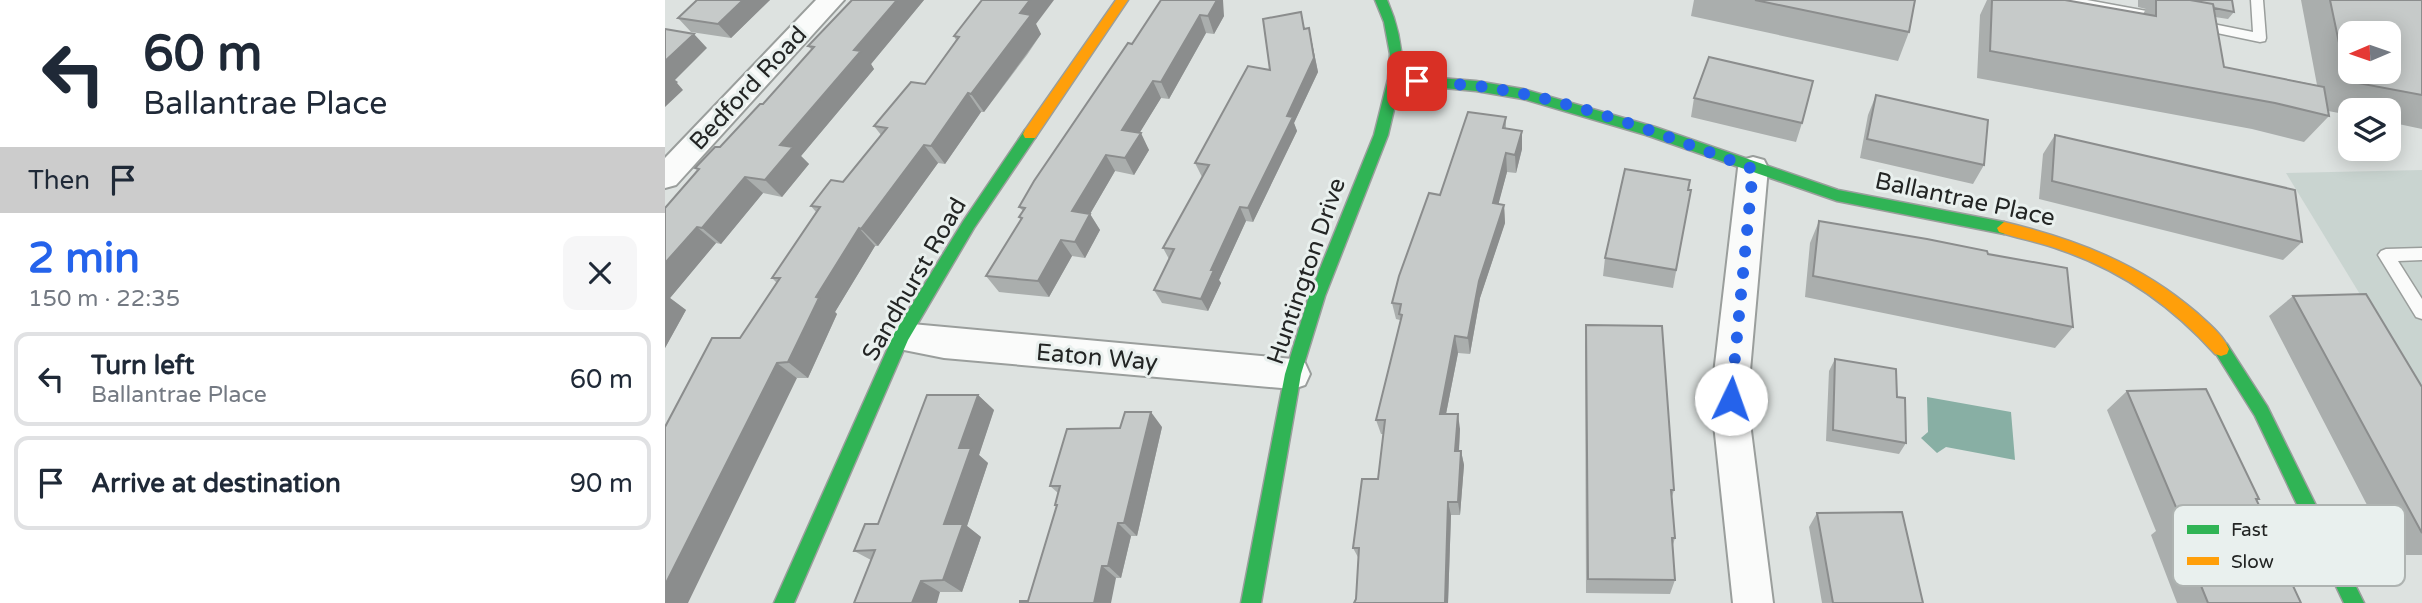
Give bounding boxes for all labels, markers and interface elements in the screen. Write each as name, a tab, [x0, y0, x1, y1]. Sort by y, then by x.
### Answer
street label: Bedford Road	[684, 20, 813, 156]
north arrow	[2338, 21, 2401, 84]
map controls	[2338, 21, 2401, 161]
text: 60 m	[143, 25, 262, 84]
icon: left	[28, 28, 119, 119]
pin	[1387, 51, 1447, 111]
icon: arrive	[1398, 62, 1436, 100]
text: Ballantrae Place	[143, 85, 387, 123]
button: layers	[2338, 98, 2401, 161]
icon: arrive	[104, 161, 142, 199]
text: Then	[28, 165, 90, 196]
street label: Ballantrae Place	[1872, 166, 2058, 233]
street label: Huntington Drive	[1261, 174, 1352, 368]
street label: Sandhurst Road	[856, 193, 973, 366]
text: 2 min	[28, 233, 140, 284]
button: close	[563, 236, 637, 310]
text: 150 m · 22:35	[28, 285, 180, 313]
street label: Eaton Way	[1035, 338, 1159, 377]
text: Turn left	[91, 350, 194, 381]
icon: left	[32, 360, 70, 398]
position arrow	[1694, 362, 1768, 436]
text: 60 m	[570, 364, 633, 395]
text: Ballantrae Place	[91, 381, 267, 409]
icon: arrive	[32, 464, 70, 502]
text: Arrive at destination	[91, 468, 341, 499]
text: 90 m	[570, 468, 633, 499]
legend	[2173, 505, 2405, 586]
text: Fast	[2231, 519, 2268, 541]
text: Slow	[2231, 551, 2274, 573]

